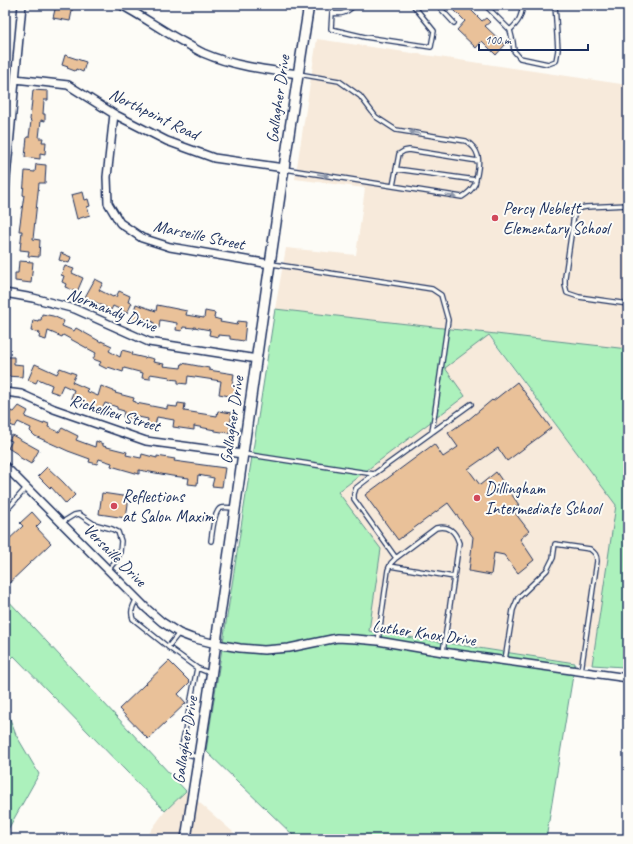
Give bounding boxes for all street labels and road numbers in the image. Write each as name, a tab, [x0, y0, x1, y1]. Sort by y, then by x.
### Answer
street label: Gallagher Drive	[261, 52, 295, 144]
street label: Northpoint Road	[106, 83, 204, 146]
street label: Marseille Street	[152, 215, 249, 255]
street label: Normandy Drive	[64, 283, 161, 337]
street label: Gallagher Drive	[215, 373, 249, 465]
street label: Richellieu Street	[67, 389, 165, 437]
street label: Versaille Drive	[79, 519, 152, 592]
street label: Luther Knox Drive	[371, 615, 478, 651]
street label: Gallagher Drive	[168, 693, 203, 785]

